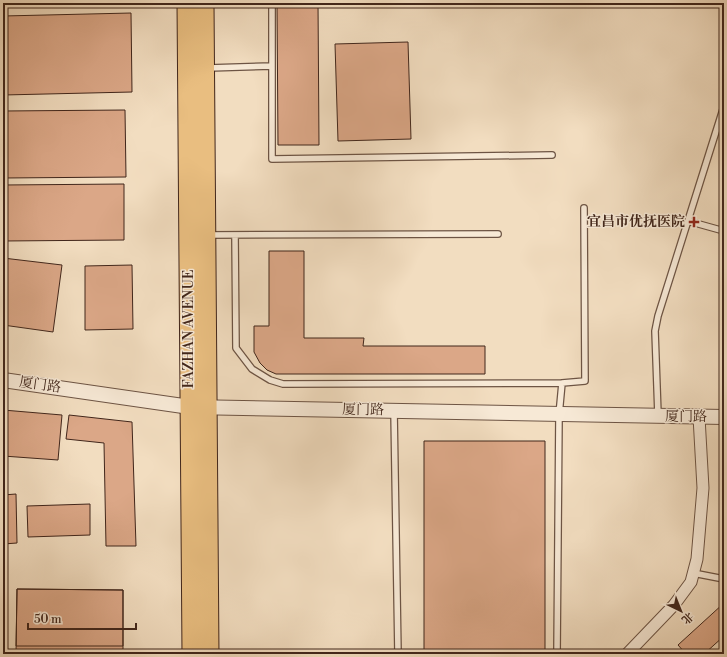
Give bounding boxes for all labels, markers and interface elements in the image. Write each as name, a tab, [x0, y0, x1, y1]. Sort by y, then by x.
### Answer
place label: 宜昌市优抚医院	[587, 213, 685, 231]
marker: 宜昌市优抚医院	[688, 216, 700, 228]
street label: FAZHAN AVENUE	[180, 270, 198, 389]
street label: 厦门路	[18, 373, 62, 397]
street label: 厦门路	[342, 401, 384, 419]
street label: 厦门路	[665, 408, 707, 426]
north arrow	[661, 591, 701, 631]
scale bar	[28, 605, 136, 631]
text: 北	[678, 609, 696, 626]
text: 50 m	[34, 612, 62, 627]

